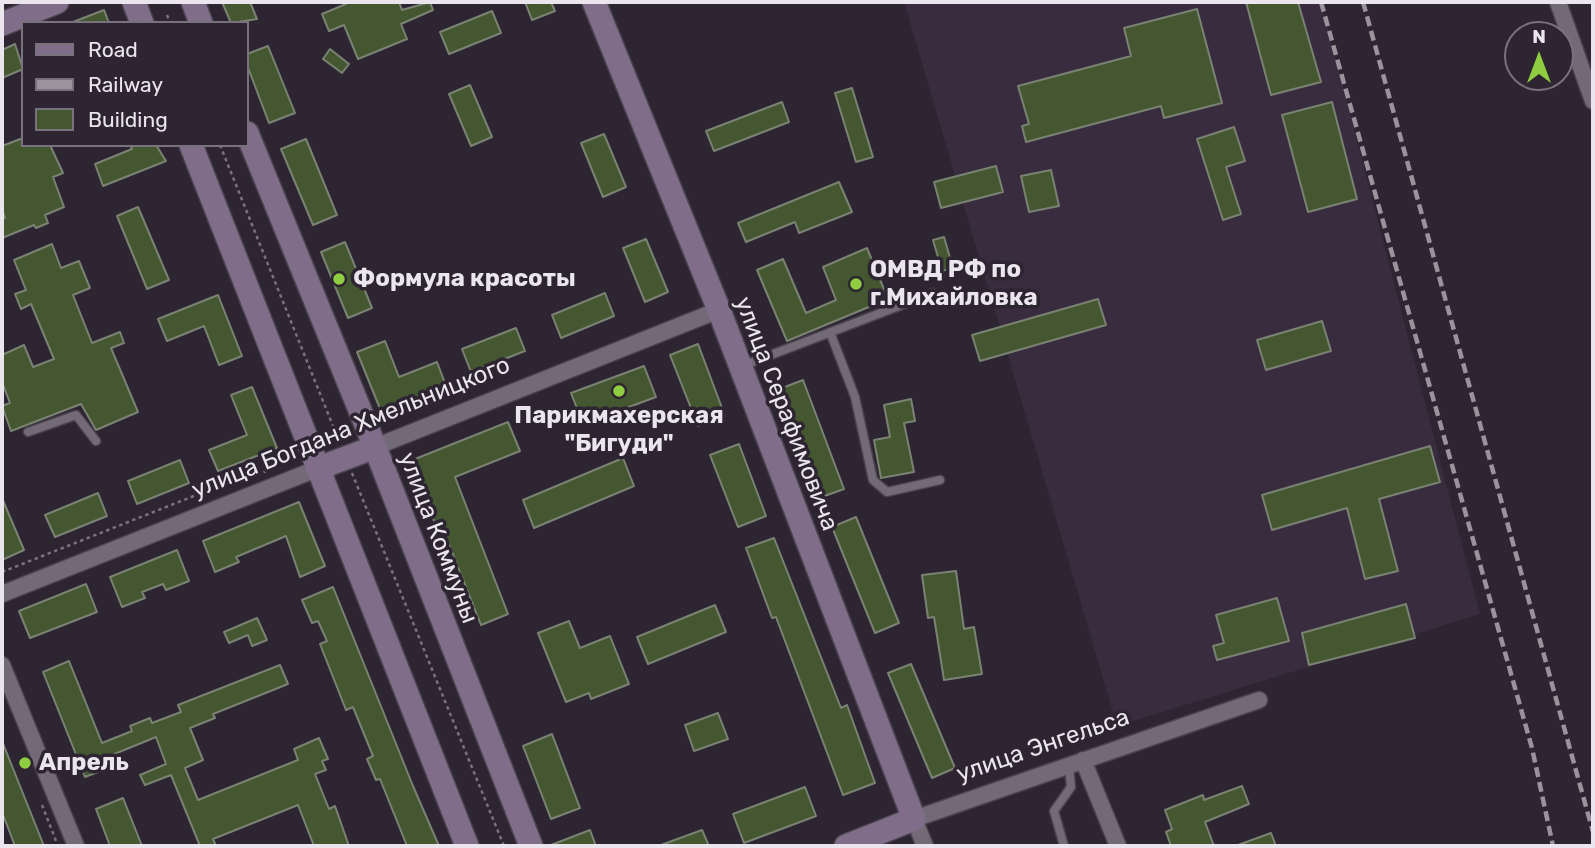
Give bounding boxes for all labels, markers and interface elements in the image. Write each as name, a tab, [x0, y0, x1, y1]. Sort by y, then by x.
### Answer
legend	[21, 21, 248, 147]
north arrow	[1504, 21, 1574, 91]
text: N	[1532, 25, 1546, 48]
text: Road	[88, 37, 138, 62]
text: Railway	[88, 72, 163, 97]
text: Building	[88, 107, 168, 132]
place label: ОМВД РФ по г.Михайловка	[870, 256, 1038, 312]
place label: Формула красоты	[353, 265, 576, 293]
marker: Формула красоты	[331, 271, 347, 287]
marker: ОМВД РФ по г.Михайловка	[848, 276, 864, 292]
street label: улица Серафимовича	[728, 293, 844, 535]
street label: улица Богдана Хмельницкого	[188, 351, 514, 505]
marker: Парикмахерская "Бигуди"	[611, 383, 627, 399]
place label: Парикмахерская "Бигуди"	[514, 402, 724, 458]
street label: улица Коммуны	[392, 448, 484, 628]
street label: улица Энгельса	[953, 703, 1133, 789]
place label: Апрель	[39, 749, 129, 777]
marker: Апрель	[17, 755, 33, 771]

